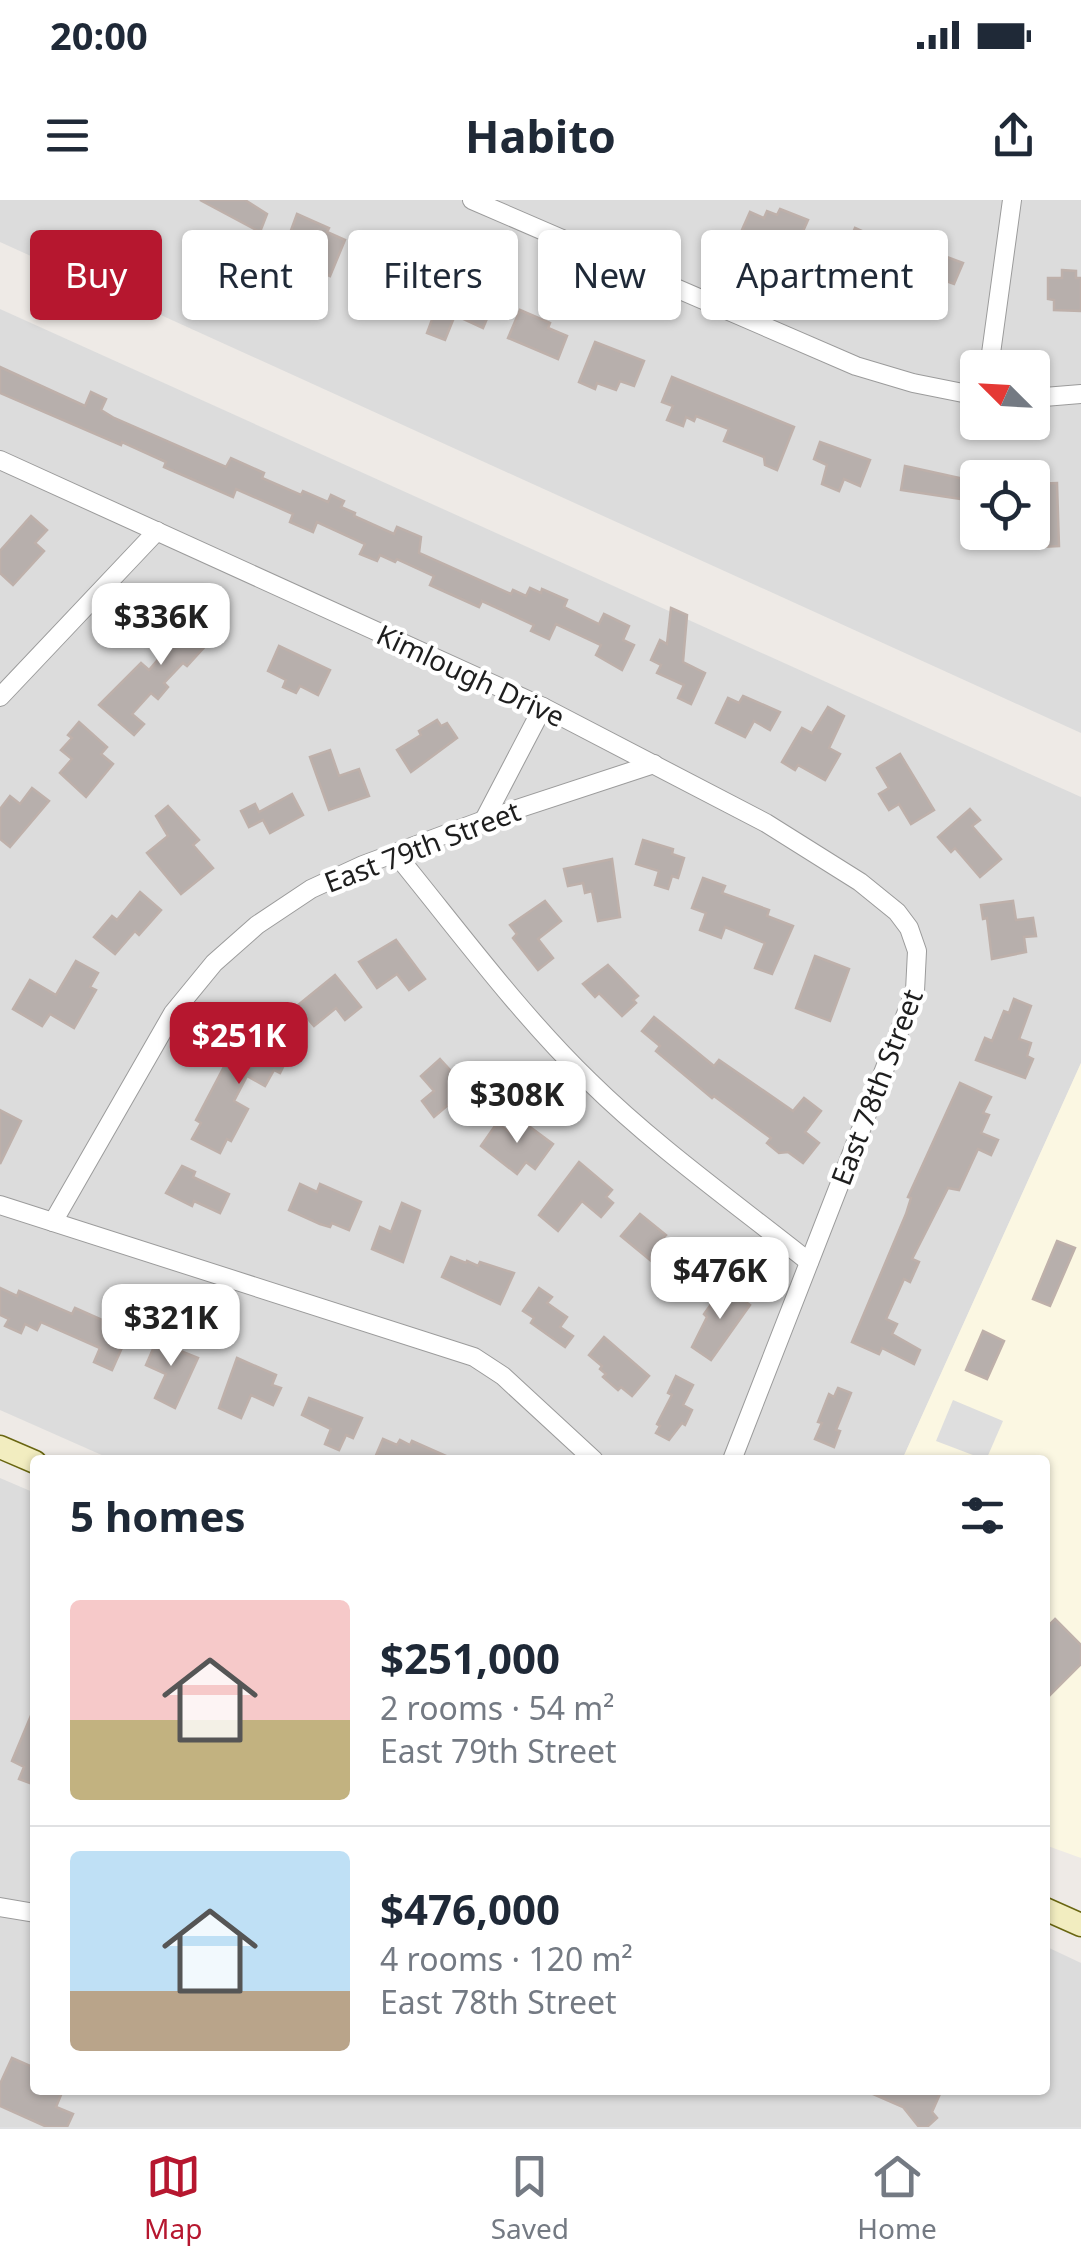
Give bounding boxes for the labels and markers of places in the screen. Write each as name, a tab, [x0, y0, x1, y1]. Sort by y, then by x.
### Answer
pin: $336K	[91, 583, 231, 668]
pin: $251K	[169, 1002, 309, 1087]
pin: $308K	[447, 1061, 587, 1146]
pin: $476K	[650, 1237, 790, 1322]
pin: $321K	[101, 1284, 241, 1369]

